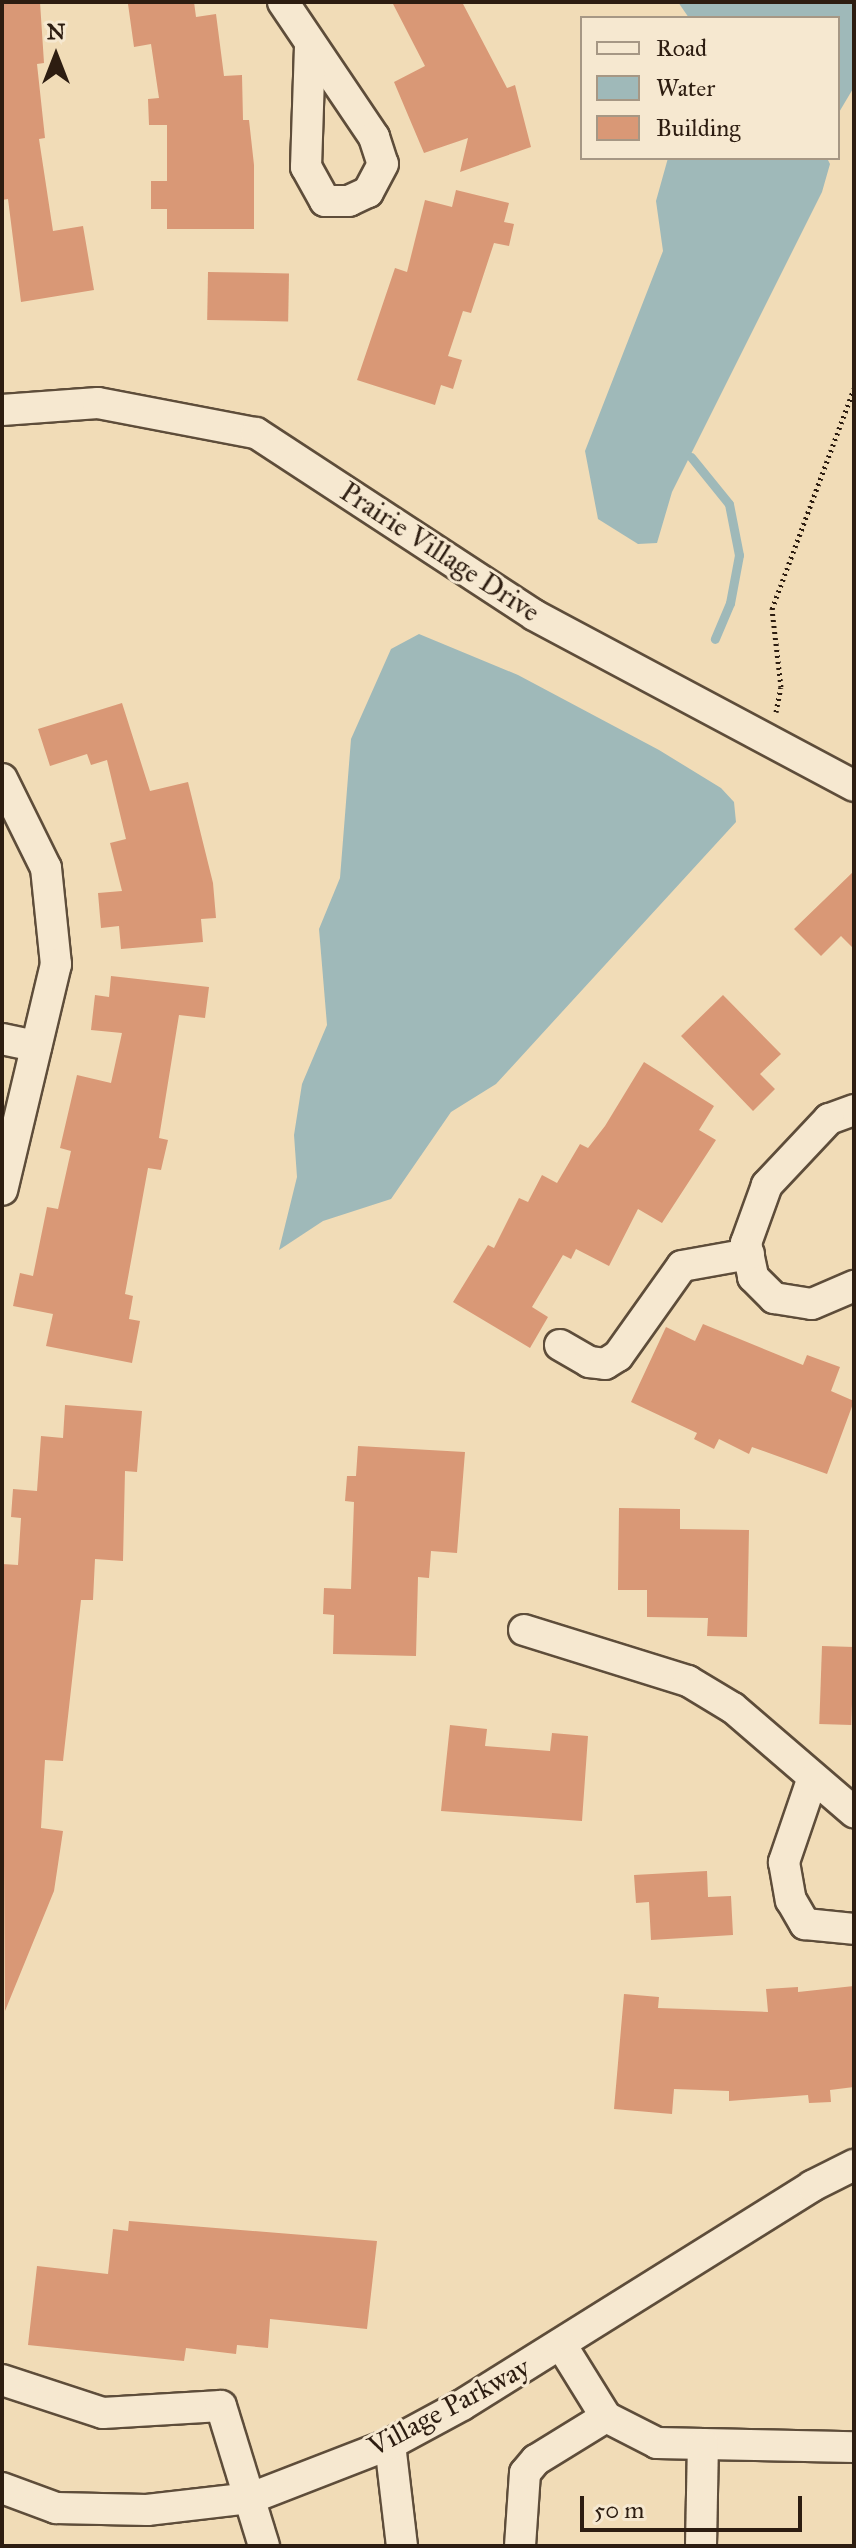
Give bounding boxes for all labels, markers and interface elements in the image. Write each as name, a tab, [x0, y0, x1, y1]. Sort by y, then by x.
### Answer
north arrow	[16, 16, 96, 96]
legend	[580, 16, 840, 160]
text: N	[47, 18, 65, 45]
text: Road	[656, 33, 707, 63]
text: Water	[656, 73, 715, 103]
text: Building	[656, 113, 741, 143]
street label: Prairie Village Drive	[334, 475, 546, 629]
street label: Village Parkway	[362, 2350, 536, 2464]
scale bar	[584, 2480, 806, 2530]
text: 50 m	[594, 2495, 644, 2525]

